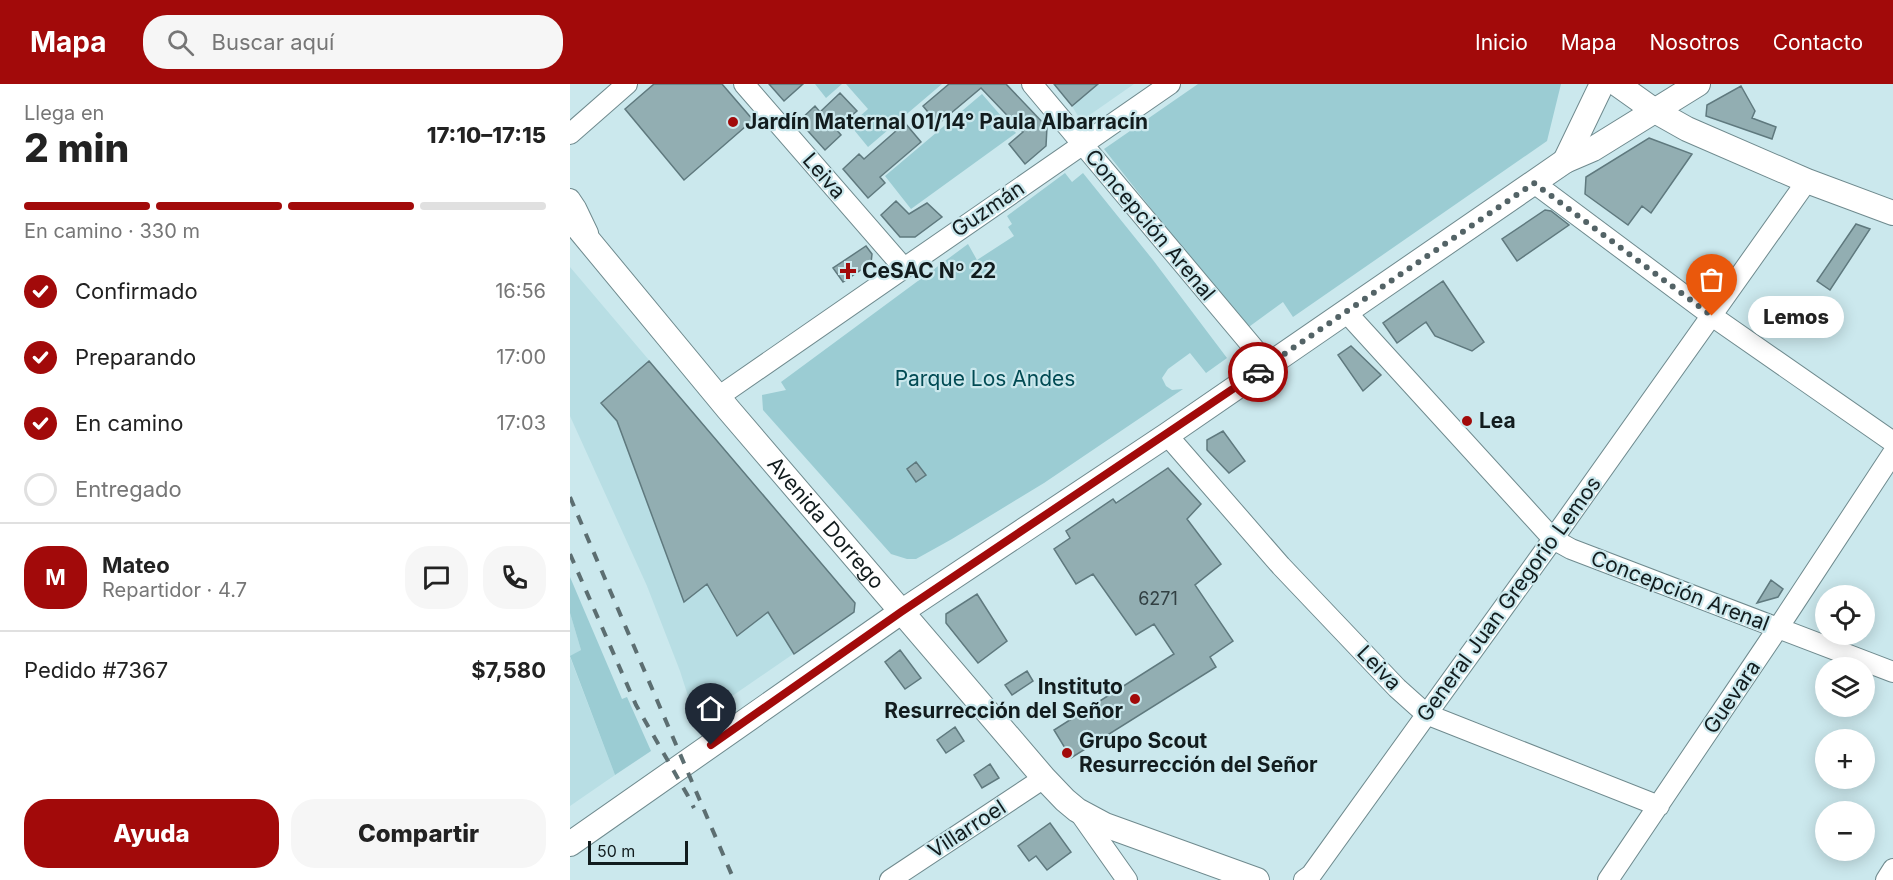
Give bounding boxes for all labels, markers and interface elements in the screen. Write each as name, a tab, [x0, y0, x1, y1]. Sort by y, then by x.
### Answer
search box	[143, 15, 563, 69]
text: Mapa	[30, 25, 107, 59]
icon: search	[164, 26, 197, 59]
text: Buscar aquí	[212, 29, 334, 55]
text: Inicio	[1475, 30, 1528, 55]
text: Mapa	[1561, 30, 1616, 55]
text: Nosotros	[1649, 30, 1740, 55]
text: Contacto	[1773, 30, 1863, 55]
text: Llega en	[24, 101, 104, 125]
place label: Jardín Maternal 01/14° Paula Albarracín	[745, 109, 1148, 134]
marker: Jardín Maternal 01/14° Paula Albarracín	[726, 115, 740, 129]
text: 17:10–17:15	[427, 122, 546, 148]
text: 2 min	[24, 124, 129, 171]
street label: Concepción Arenal	[1080, 144, 1221, 305]
street label: Leiva	[798, 148, 851, 204]
street label: Guzmán	[947, 175, 1029, 242]
text: En camino · 330 m	[24, 219, 200, 243]
pin	[1686, 254, 1737, 316]
place label: CeSAC Nº 22	[862, 258, 996, 283]
marker: CeSAC Nº 22	[839, 262, 857, 280]
icon: bag	[1695, 263, 1728, 296]
icon: check	[24, 275, 57, 308]
text: Confirmado	[75, 278, 198, 304]
text: 16:56	[495, 279, 546, 303]
callout: Lemos	[1748, 295, 1844, 337]
text: Lemos	[1763, 305, 1829, 329]
icon: check	[24, 341, 57, 374]
courier	[1228, 342, 1288, 402]
text: Preparando	[75, 344, 196, 370]
text: 17:00	[496, 345, 546, 369]
icon: car	[1242, 356, 1275, 389]
park label: Parque Los Andes	[895, 366, 1075, 391]
icon: check	[24, 407, 57, 440]
place label: Lea	[1479, 408, 1516, 433]
text: En camino	[75, 410, 183, 436]
text: 17:03	[496, 411, 546, 435]
marker: Lea	[1460, 414, 1474, 428]
street label: Avenida Dorrego	[763, 451, 890, 594]
street label: General Juan Gregorio Lemos	[1411, 471, 1606, 726]
text: Entregado	[75, 476, 182, 502]
street label: Concepción Arenal	[1587, 545, 1773, 636]
button: chat	[405, 546, 468, 609]
button: phone	[483, 546, 546, 609]
text: Mateo	[102, 552, 170, 578]
text: M	[45, 564, 66, 590]
text: Repartidor · 4.7	[102, 578, 247, 602]
map controls	[1815, 585, 1875, 861]
button: locate	[1815, 585, 1875, 645]
house number: 6271	[1138, 588, 1178, 609]
street label: Leiva	[1352, 640, 1407, 695]
street label: Guevara	[1698, 655, 1765, 738]
text: Pedido #7367	[24, 657, 168, 683]
text: $7,580	[471, 657, 546, 683]
button: layers	[1815, 657, 1875, 717]
place label: Instituto Resurrección del Señor	[884, 674, 1123, 723]
pin	[685, 683, 736, 745]
icon: home	[694, 692, 727, 725]
marker: Instituto Resurrección del Señor	[1128, 692, 1142, 706]
place label: Grupo Scout Resurrección del Señor	[1079, 728, 1318, 777]
button: +	[1815, 729, 1875, 789]
marker: Grupo Scout Resurrección del Señor	[1060, 746, 1074, 760]
street label: Villarroel	[923, 794, 1010, 863]
button: Ayuda	[24, 799, 279, 868]
button: Compartir	[291, 799, 546, 868]
button: −	[1815, 801, 1875, 861]
scale bar	[588, 838, 688, 866]
text: 50 m	[597, 841, 635, 861]

